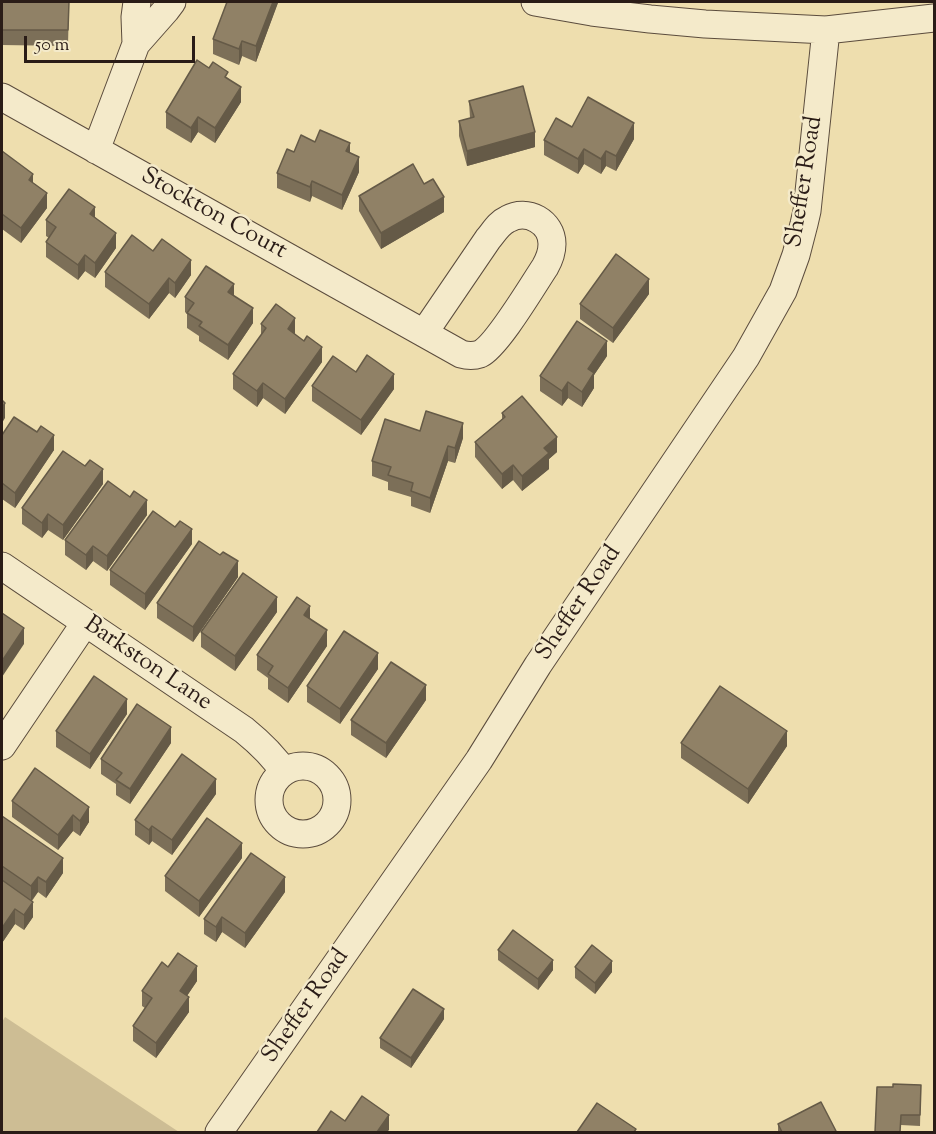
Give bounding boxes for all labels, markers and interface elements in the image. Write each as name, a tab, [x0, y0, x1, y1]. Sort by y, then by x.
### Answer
scale bar	[27, 24, 198, 62]
text: 50 m	[35, 33, 69, 59]
street label: Sheffer Road	[781, 114, 831, 250]
street label: Stockton Court	[135, 163, 291, 267]
street label: Sheffer Road	[531, 541, 629, 667]
street label: Barkston Lane	[77, 612, 217, 718]
street label: Sheffer Road	[257, 944, 357, 1070]

